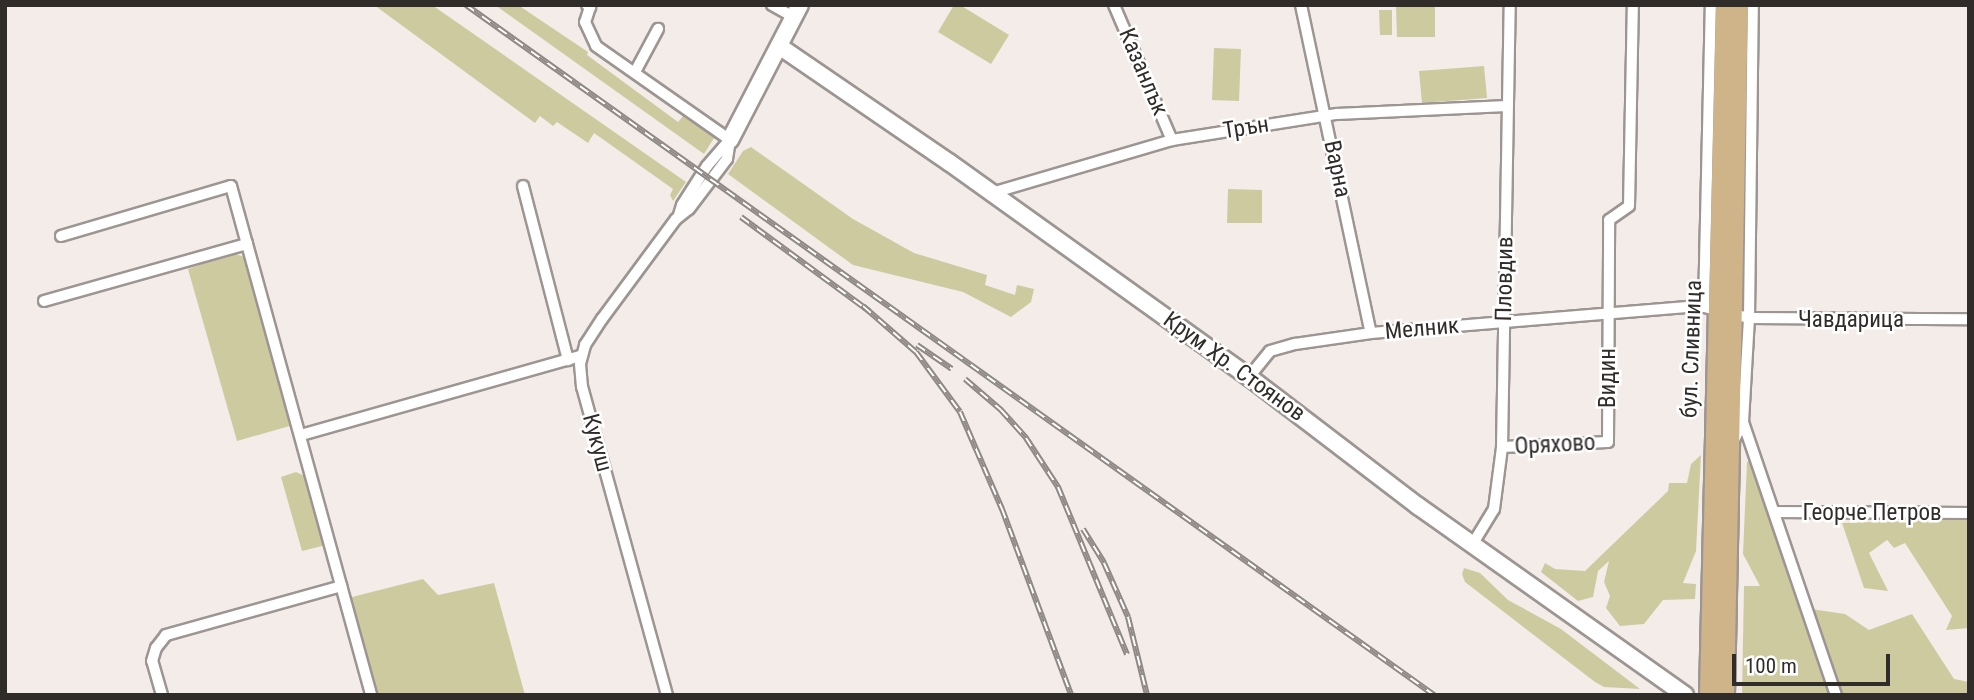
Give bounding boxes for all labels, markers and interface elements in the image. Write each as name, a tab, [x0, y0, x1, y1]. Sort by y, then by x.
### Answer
street label: Казанлък	[1112, 24, 1174, 120]
street label: Трън	[1221, 111, 1271, 145]
street label: Варна	[1318, 138, 1356, 200]
street label: Пловдив	[1490, 236, 1520, 322]
street label: бул. Сливница	[1676, 280, 1708, 418]
street label: Крум Хр. Стоянов	[1158, 306, 1310, 428]
street label: Чавдарица	[1798, 306, 1904, 334]
street label: Мелник	[1384, 312, 1460, 346]
street label: Видин	[1594, 348, 1622, 408]
street label: Кукуш	[576, 411, 618, 475]
street label: Оряхово	[1514, 429, 1596, 461]
street label: Георче Петров	[1802, 499, 1942, 527]
scale bar	[1736, 640, 1894, 684]
text: 100 m	[1745, 654, 1797, 678]

